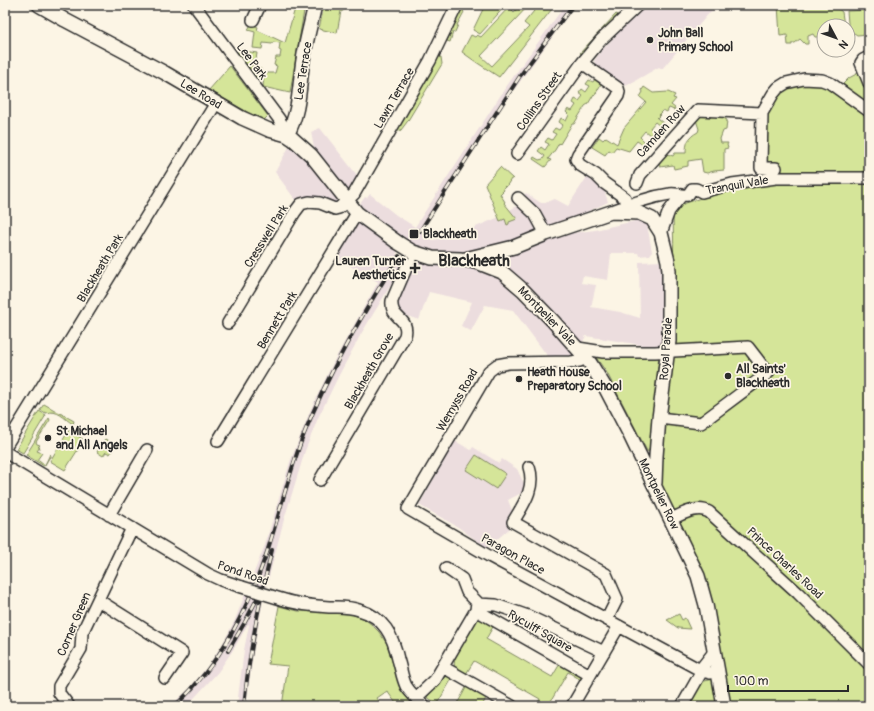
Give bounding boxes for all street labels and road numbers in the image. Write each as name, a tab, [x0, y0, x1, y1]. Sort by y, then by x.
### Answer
street label: Lee Park	[233, 40, 270, 83]
street label: Lee Terrace	[291, 41, 316, 102]
street label: Lawn Terrace	[371, 65, 418, 131]
street label: Collins Street	[514, 69, 565, 134]
street label: Lee Road	[177, 76, 224, 113]
street label: Camden Row	[634, 102, 689, 161]
street label: Tranquil Vale	[705, 173, 770, 198]
street label: Cresswell Park	[241, 202, 292, 271]
street label: Blackheath Park	[74, 231, 127, 305]
street label: Montpelier Vale	[514, 283, 579, 349]
street label: Bennett Park	[254, 288, 301, 352]
street label: Royal Parade	[657, 317, 676, 381]
street label: Blackheath Grove	[341, 330, 397, 412]
street label: Wemyss Road	[433, 366, 481, 434]
street label: Montpelier Row	[635, 456, 682, 532]
street label: Prince Charles Road	[743, 524, 826, 603]
street label: Paragon Place	[478, 531, 547, 578]
street label: Pond Road	[215, 558, 270, 589]
street label: Corner Green	[54, 590, 95, 658]
street label: Ryculff Square	[505, 607, 575, 656]

